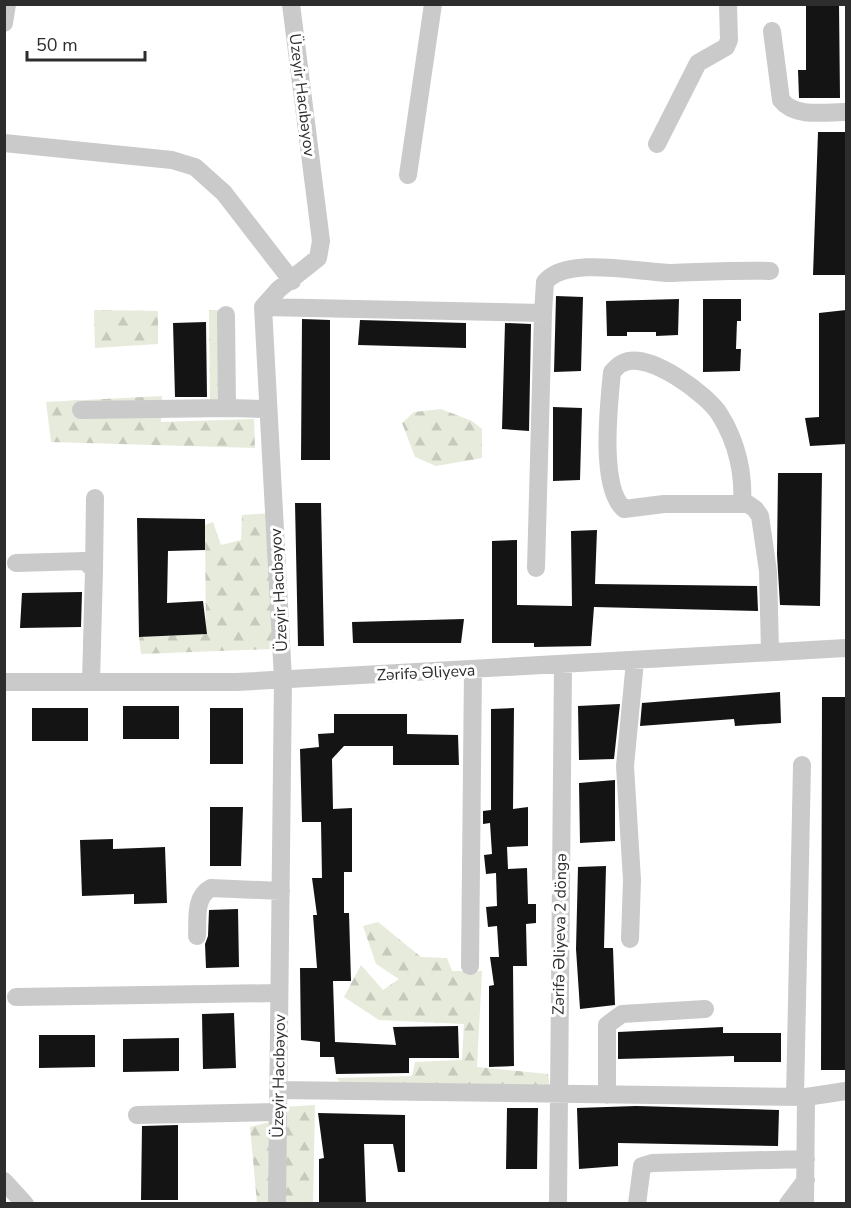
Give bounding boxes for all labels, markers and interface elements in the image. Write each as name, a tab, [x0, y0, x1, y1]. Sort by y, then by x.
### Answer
scale bar	[27, 24, 146, 62]
street label: Üzeyir Hacıbəyov	[284, 32, 321, 159]
text: 50 m	[36, 33, 78, 57]
street label: Üzeyir Hacıbəyov	[265, 527, 293, 652]
street label: Zərifə Əliyeva	[376, 659, 476, 687]
street label: Zərifə Əliyeva 2 döngə	[548, 853, 572, 1015]
street label: Üzeyir Hacıbəyov	[267, 1013, 291, 1138]

